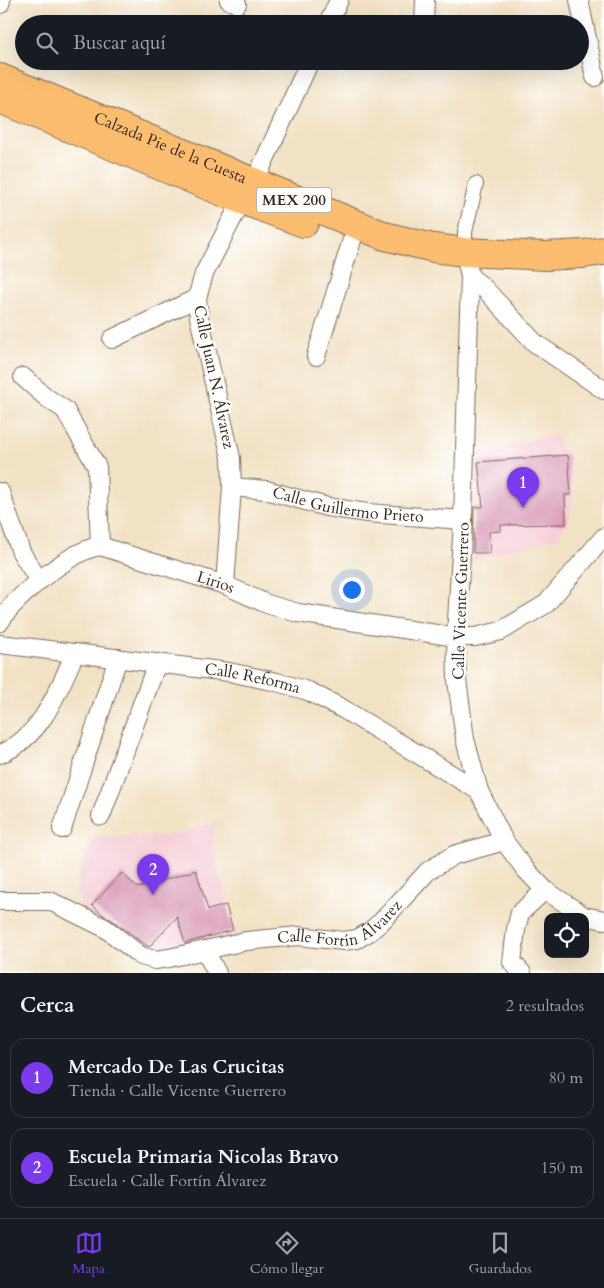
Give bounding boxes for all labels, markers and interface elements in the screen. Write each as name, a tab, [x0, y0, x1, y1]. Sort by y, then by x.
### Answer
search box	[15, 15, 589, 70]
icon: search	[33, 29, 61, 57]
text: Buscar aquí	[73, 30, 166, 56]
street label: Calzada Pie de la Cuesta	[90, 107, 250, 189]
road number: MEX 200	[256, 188, 332, 212]
street label: Calle Juan N. Álvarez	[188, 303, 240, 451]
pin: 1	[507, 467, 539, 508]
street label: Calle Guillermo Prieto	[270, 481, 425, 528]
street label: Calle Vicente Guerrero	[447, 522, 475, 680]
street label: Lirios	[194, 566, 238, 599]
your location	[339, 577, 365, 603]
street label: Calle Reforma	[204, 658, 303, 699]
pin: 2	[137, 854, 169, 895]
street label: Calle Fortín Álvarez	[276, 895, 407, 952]
map controls	[544, 913, 589, 958]
button: locate	[544, 913, 589, 958]
text: Cerca	[20, 991, 74, 1020]
text: 2 resultados	[506, 995, 584, 1017]
text: Mercado De Las Crucitas	[68, 1054, 284, 1080]
text: 1	[33, 1067, 41, 1089]
text: 80 m	[549, 1067, 583, 1089]
text: Tienda · Calle Vicente Guerrero	[68, 1080, 286, 1102]
text: Escuela Primaria Nicolas Bravo	[68, 1144, 338, 1170]
text: 2	[33, 1157, 41, 1179]
text: 150 m	[541, 1157, 583, 1179]
text: Escuela · Calle Fortín Álvarez	[68, 1170, 266, 1192]
tab: Mapa	[72, 1229, 105, 1278]
tab: Cómo llegar	[250, 1229, 324, 1278]
tab: Guardados	[468, 1229, 532, 1278]

